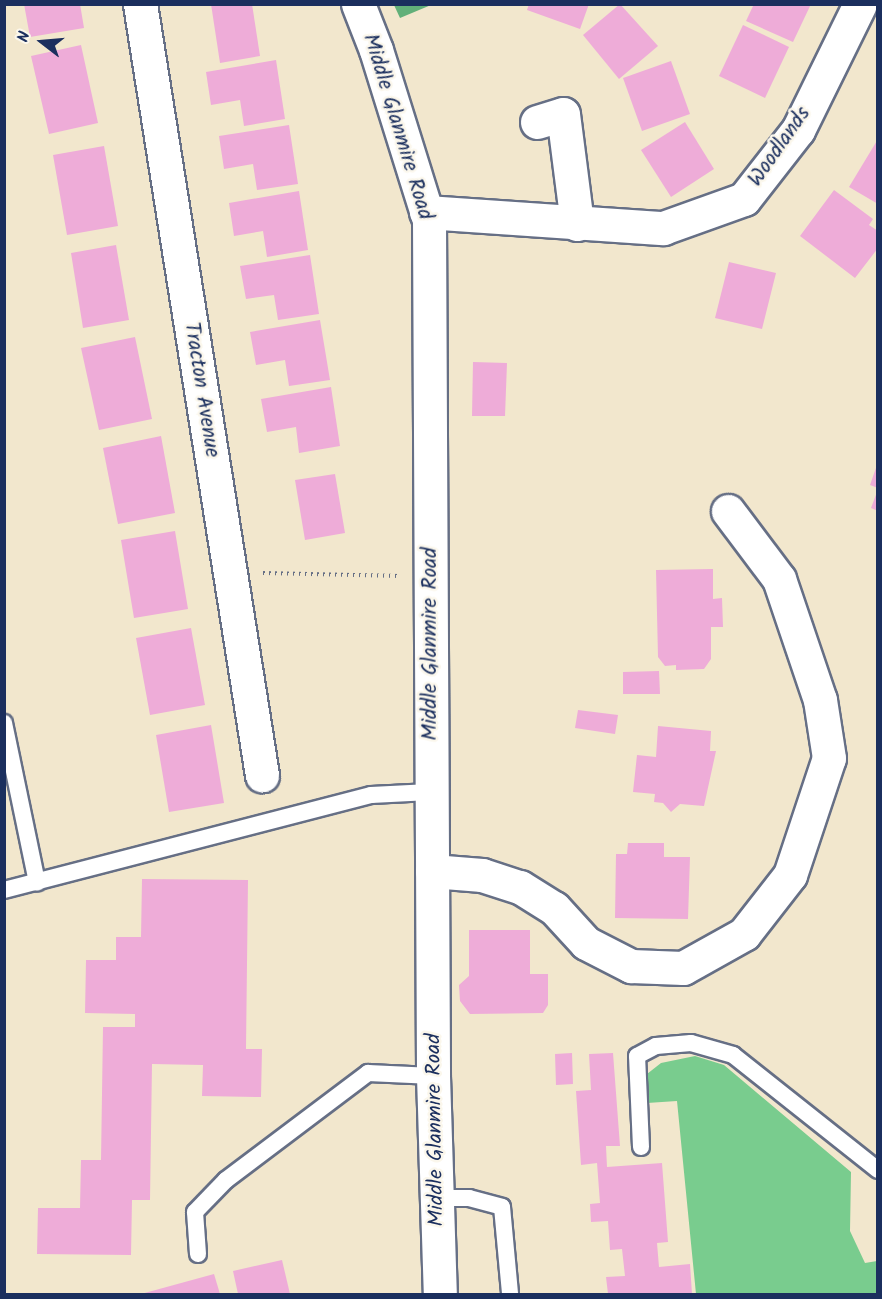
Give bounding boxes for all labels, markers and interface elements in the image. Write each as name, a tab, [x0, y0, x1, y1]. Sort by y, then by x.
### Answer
north arrow	[12, 12, 72, 72]
text: N	[11, 29, 38, 45]
street label: Middle Glanmire Road	[357, 31, 437, 223]
street label: Woodlands	[743, 102, 817, 192]
street label: Tracton Avenue	[178, 321, 224, 459]
street label: Middle Glanmire Road	[418, 547, 444, 741]
street label: Middle Glanmire Road	[422, 1033, 450, 1227]

